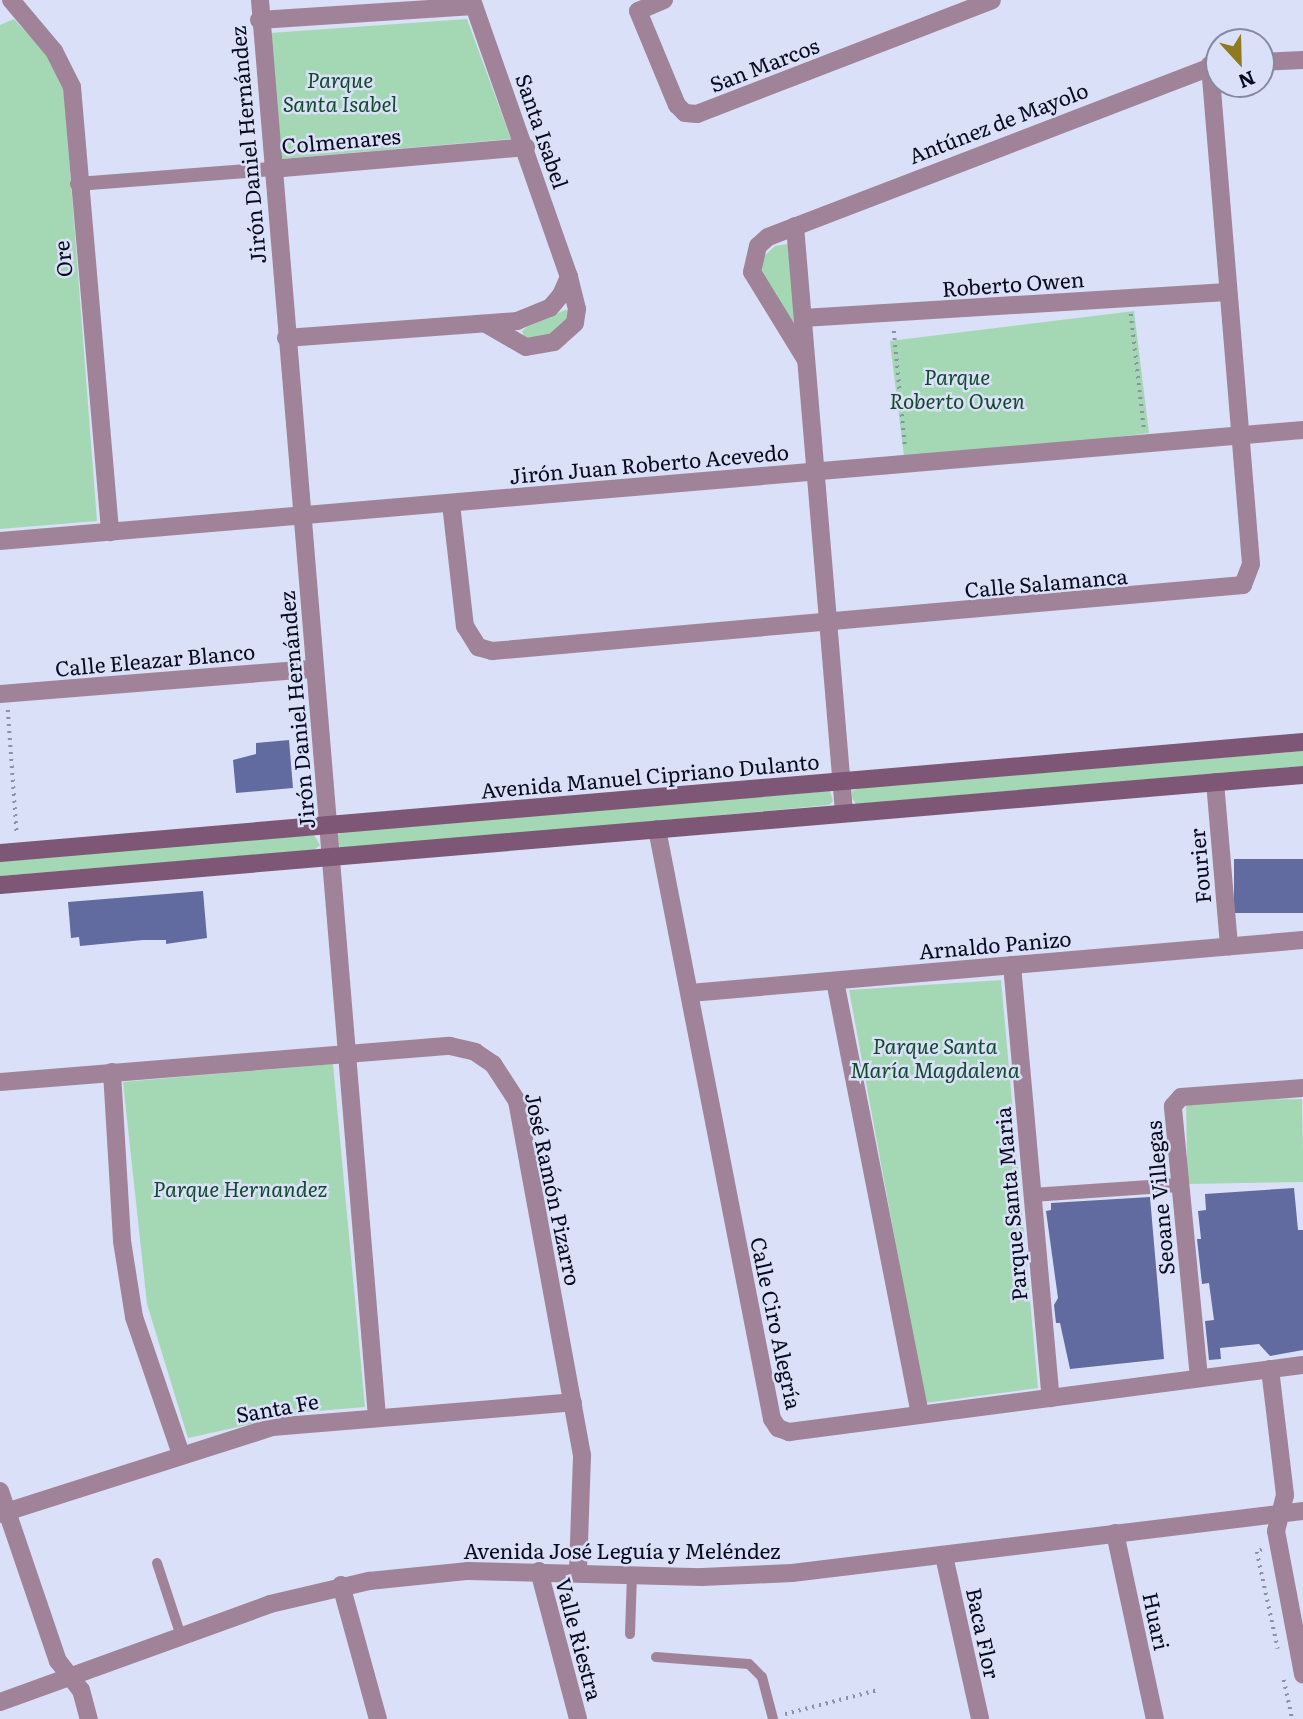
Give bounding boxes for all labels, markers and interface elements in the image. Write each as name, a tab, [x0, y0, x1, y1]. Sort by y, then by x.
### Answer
street label: Jirón Daniel Hernández	[224, 25, 270, 265]
north arrow	[1205, 28, 1275, 98]
street label: San Marcos	[706, 32, 822, 96]
text: N	[1234, 65, 1260, 97]
park label: Parque Santa Isabel	[283, 66, 397, 116]
street label: Santa Isabel	[512, 70, 574, 192]
street label: Antúnez de Mayolo	[905, 76, 1091, 168]
street label: Colmenares	[280, 122, 402, 158]
street label: Ore	[48, 239, 76, 279]
street label: Roberto Owen	[941, 265, 1085, 301]
park label: Parque Roberto Owen	[889, 363, 1025, 413]
street label: Jirón Juan Roberto Acevedo	[508, 438, 790, 488]
street label: Calle Salamanca	[963, 562, 1129, 602]
street label: Jirón Daniel Hernández	[273, 590, 319, 830]
street label: Calle Eleazar Blanco	[54, 638, 256, 680]
street label: Avenida Manuel Cipriano Dulanto	[480, 748, 820, 802]
street label: Fourier	[1183, 827, 1215, 905]
street label: Arnaldo Panizo	[918, 925, 1072, 963]
park label: Parque Santa María Magdalena	[850, 1032, 1020, 1082]
street label: José Ramón Pizarro	[521, 1090, 587, 1288]
street label: Parque Santa Maria	[989, 1106, 1031, 1302]
street label: Seoane Villegas	[1140, 1120, 1178, 1276]
park label: Parque Hernandez	[153, 1175, 327, 1201]
street label: Calle Ciro Alegría	[746, 1234, 808, 1412]
street label: Santa Fe	[234, 1387, 320, 1427]
street label: Avenida José Leguía y Meléndez	[463, 1537, 781, 1563]
street label: Valle Riestra	[552, 1575, 608, 1703]
street label: Baca Flor	[962, 1585, 1006, 1681]
street label: Huari	[1139, 1590, 1175, 1652]

